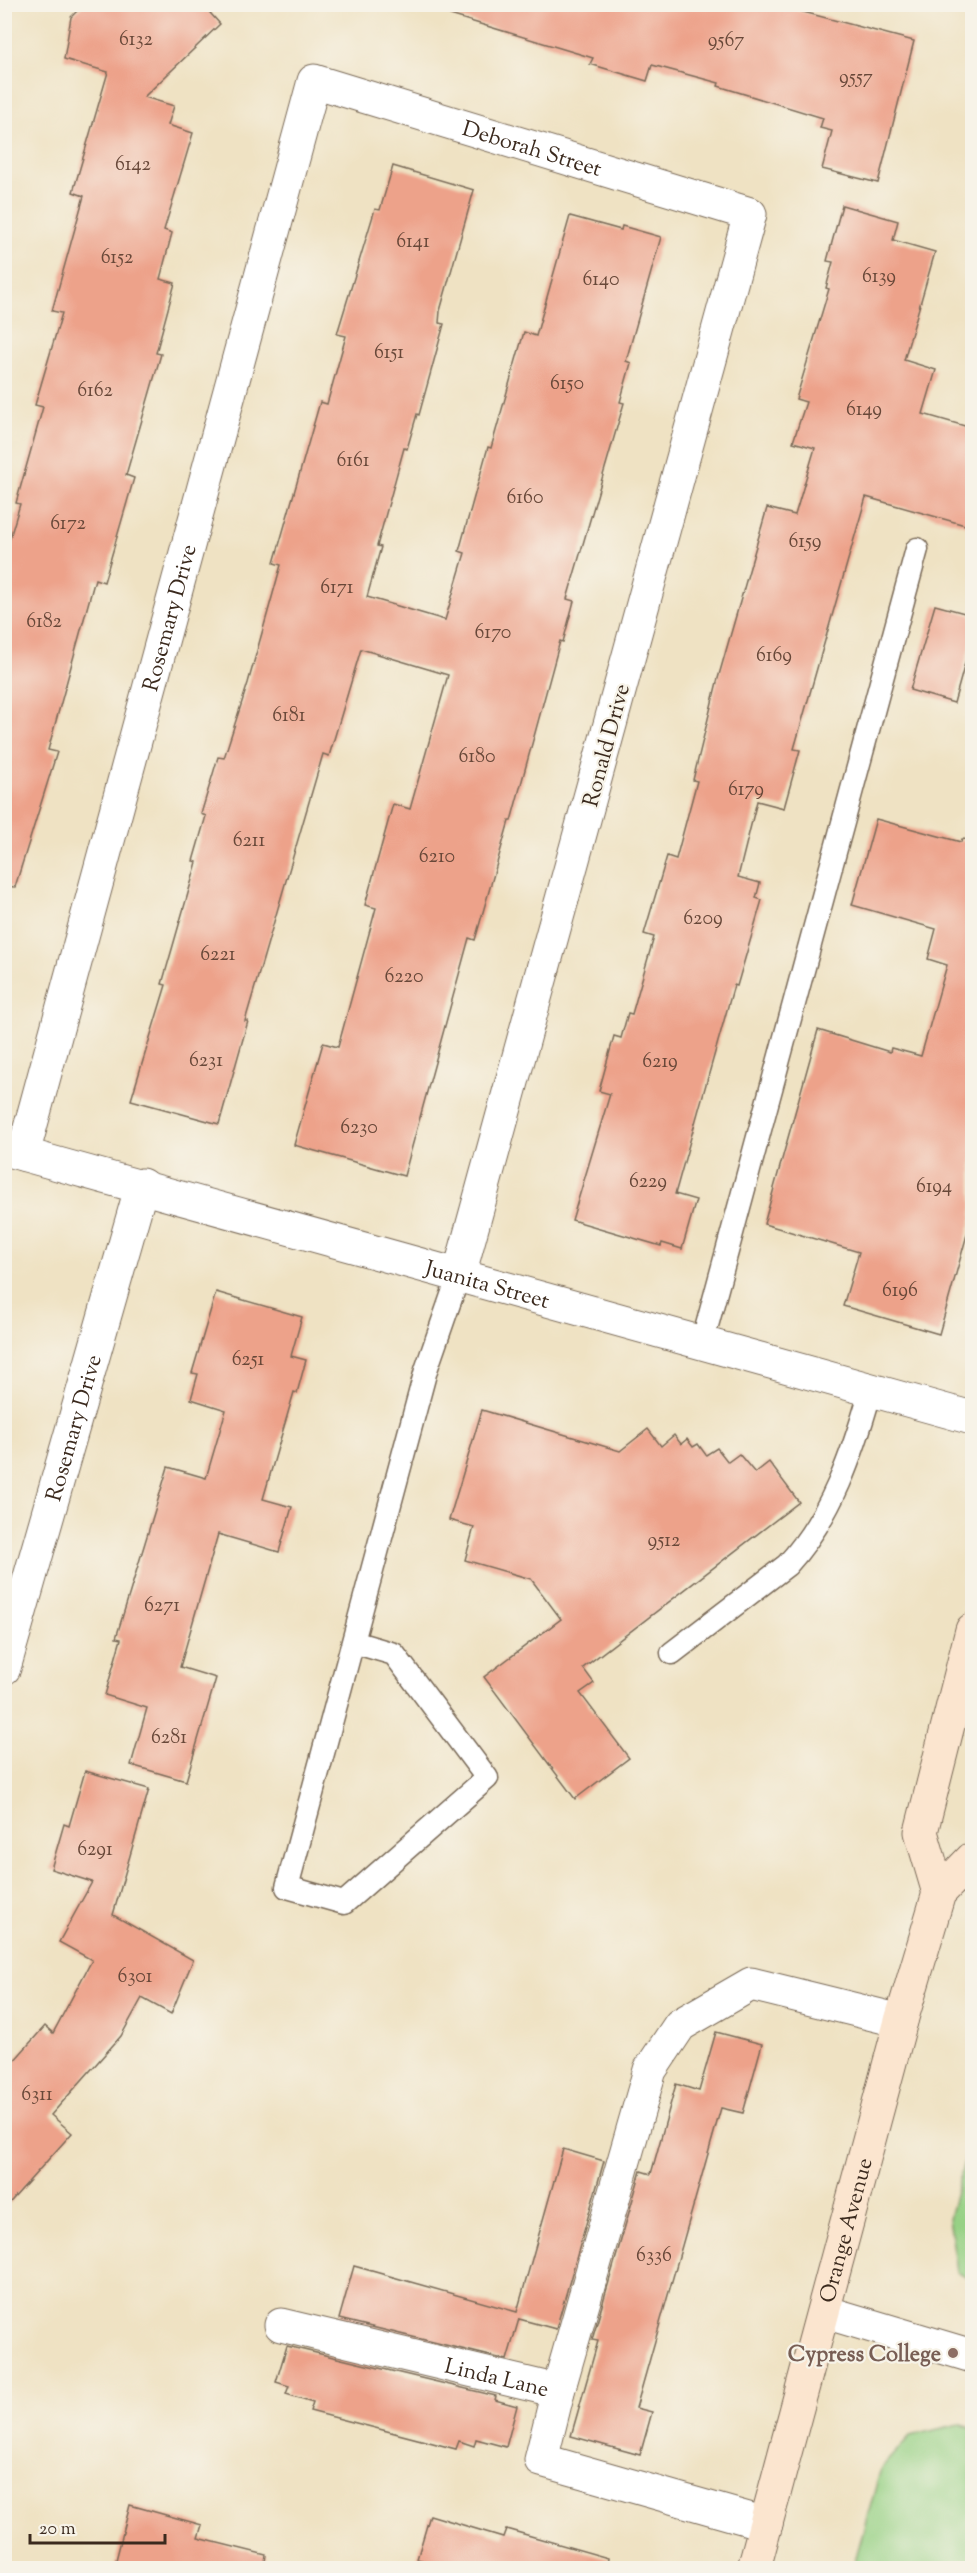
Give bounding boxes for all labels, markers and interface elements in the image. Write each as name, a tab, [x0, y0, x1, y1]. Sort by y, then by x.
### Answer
house number: 6132	[119, 26, 153, 55]
house number: 9567	[708, 27, 744, 56]
house number: 9557	[839, 64, 873, 93]
street label: Deborah Street	[458, 114, 606, 187]
house number: 6142	[115, 151, 151, 180]
house number: 6141	[396, 228, 430, 257]
house number: 6152	[101, 244, 133, 273]
house number: 6139	[862, 263, 896, 292]
house number: 6140	[582, 266, 620, 295]
house number: 6151	[374, 339, 404, 368]
house number: 6150	[550, 370, 584, 399]
house number: 6162	[77, 377, 113, 406]
house number: 6149	[846, 396, 882, 425]
house number: 6161	[336, 447, 370, 476]
house number: 6160	[506, 484, 544, 513]
house number: 6172	[50, 510, 86, 539]
house number: 6159	[788, 528, 822, 557]
street label: Rosemary Drive	[136, 541, 207, 695]
house number: 6171	[320, 574, 354, 603]
house number: 6182	[26, 608, 62, 637]
house number: 6170	[475, 619, 511, 648]
house number: 6169	[756, 642, 792, 671]
street label: Ronald Drive	[576, 681, 640, 811]
house number: 6181	[272, 702, 306, 731]
house number: 6180	[458, 743, 496, 772]
house number: 6179	[728, 776, 764, 805]
house number: 6211	[233, 827, 266, 856]
house number: 6210	[419, 843, 455, 872]
house number: 6209	[683, 905, 723, 934]
house number: 6221	[200, 941, 236, 970]
house number: 6220	[384, 963, 424, 992]
house number: 6231	[189, 1047, 223, 1076]
house number: 6219	[642, 1048, 678, 1077]
house number: 6230	[340, 1114, 378, 1143]
house number: 6229	[629, 1168, 667, 1197]
house number: 6194	[916, 1173, 952, 1202]
street label: Juanita Street	[420, 1254, 553, 1319]
house number: 6196	[882, 1277, 918, 1306]
house number: 6251	[232, 1346, 265, 1375]
street label: Rosemary Drive	[39, 1351, 112, 1505]
house number: 9512	[648, 1527, 680, 1556]
house number: 6271	[144, 1592, 180, 1621]
house number: 6281	[151, 1724, 187, 1753]
house number: 6291	[77, 1836, 113, 1865]
house number: 6301	[117, 1963, 153, 1992]
house number: 6311	[21, 2081, 53, 2110]
street label: Orange Avenue	[813, 2155, 883, 2307]
house number: 6336	[636, 2242, 672, 2271]
place label: Cypress College	[788, 2340, 941, 2372]
marker: Cypress College	[946, 2346, 960, 2360]
street label: Linda Lane	[441, 2352, 552, 2407]
scale bar	[30, 2507, 165, 2545]
text: 20 m	[39, 2517, 76, 2543]

